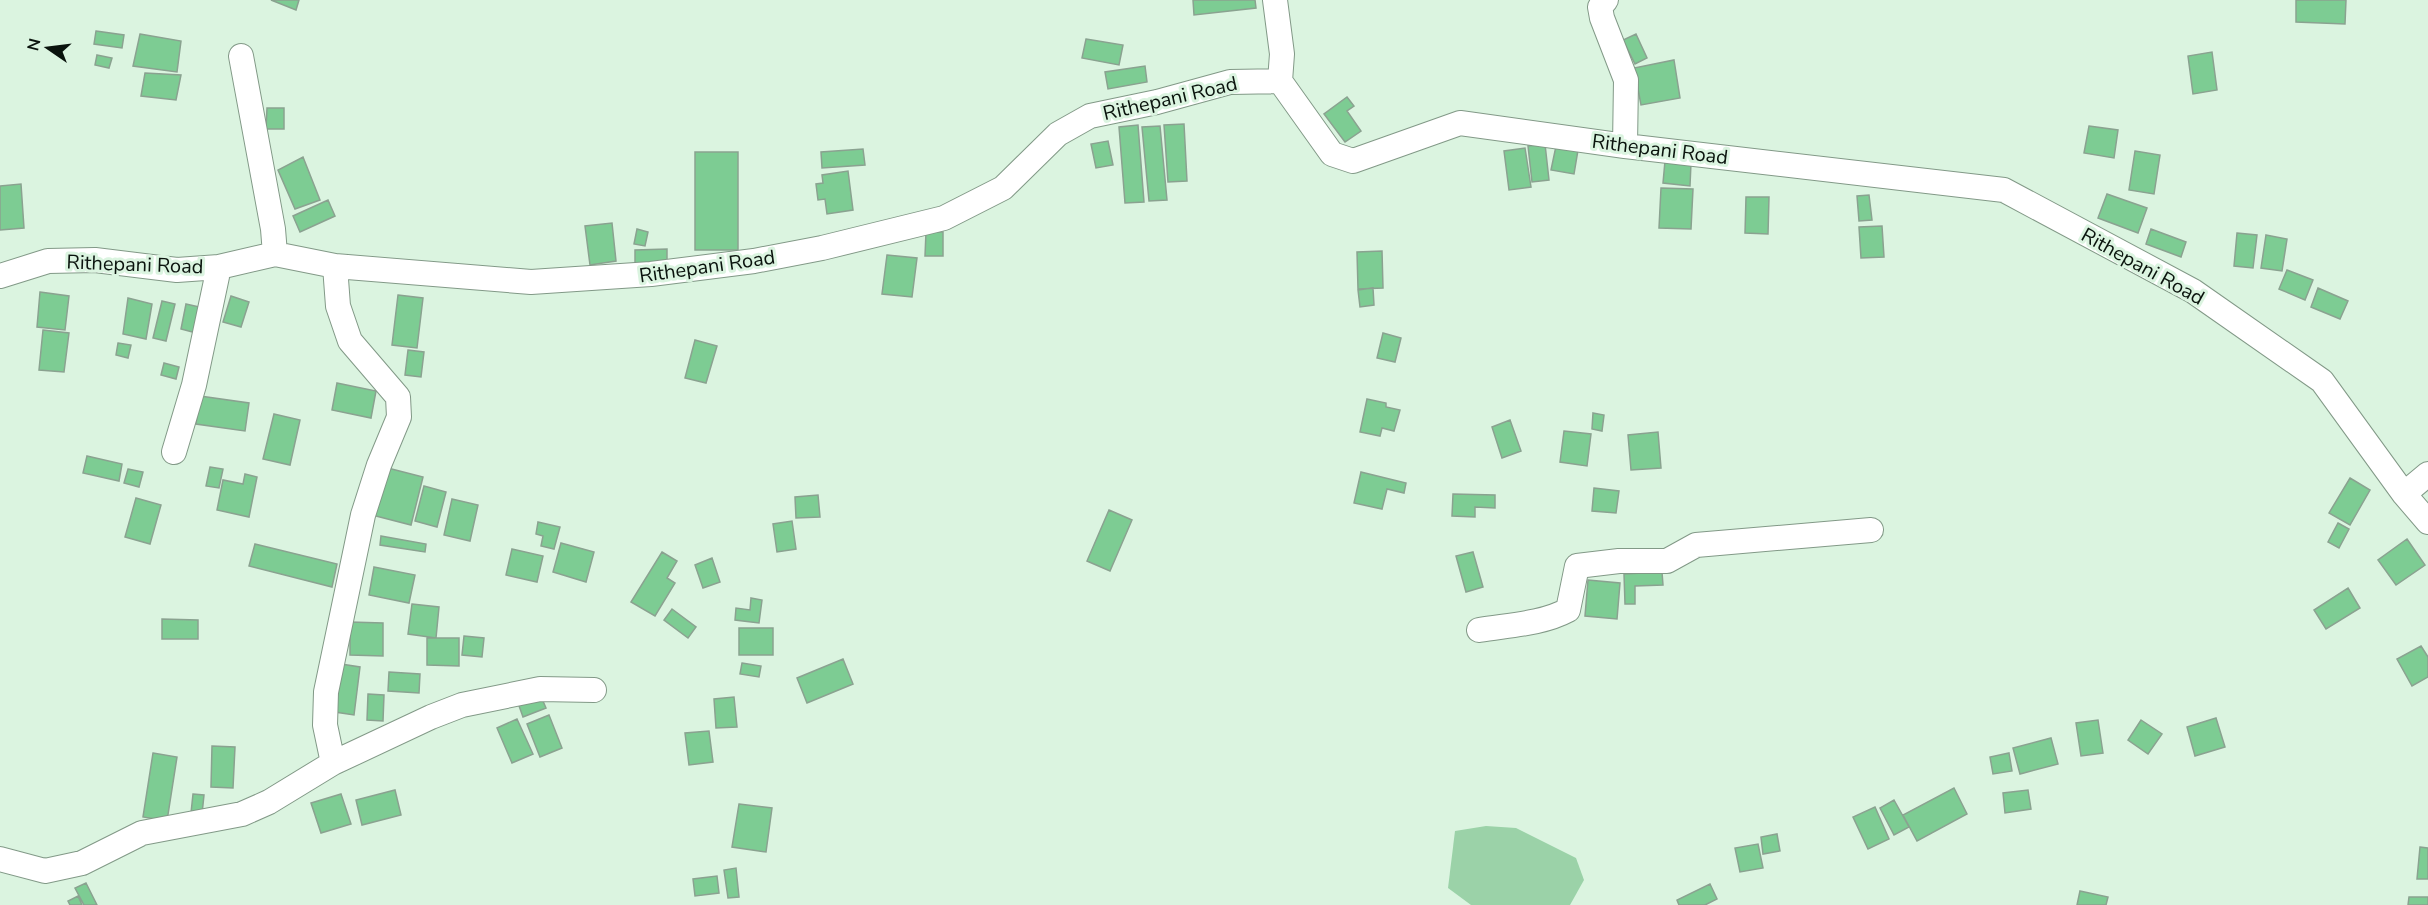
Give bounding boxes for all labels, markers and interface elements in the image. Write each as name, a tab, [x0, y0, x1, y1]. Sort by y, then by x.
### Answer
north arrow	[18, 18, 78, 78]
text: N	[22, 36, 47, 53]
street label: Rithepani Road	[1100, 70, 1240, 127]
street label: Rithepani Road	[1590, 128, 1730, 171]
street label: Rithepani Road	[2076, 221, 2209, 311]
street label: Rithepani Road	[637, 244, 777, 289]
street label: Rithepani Road	[66, 249, 204, 280]

